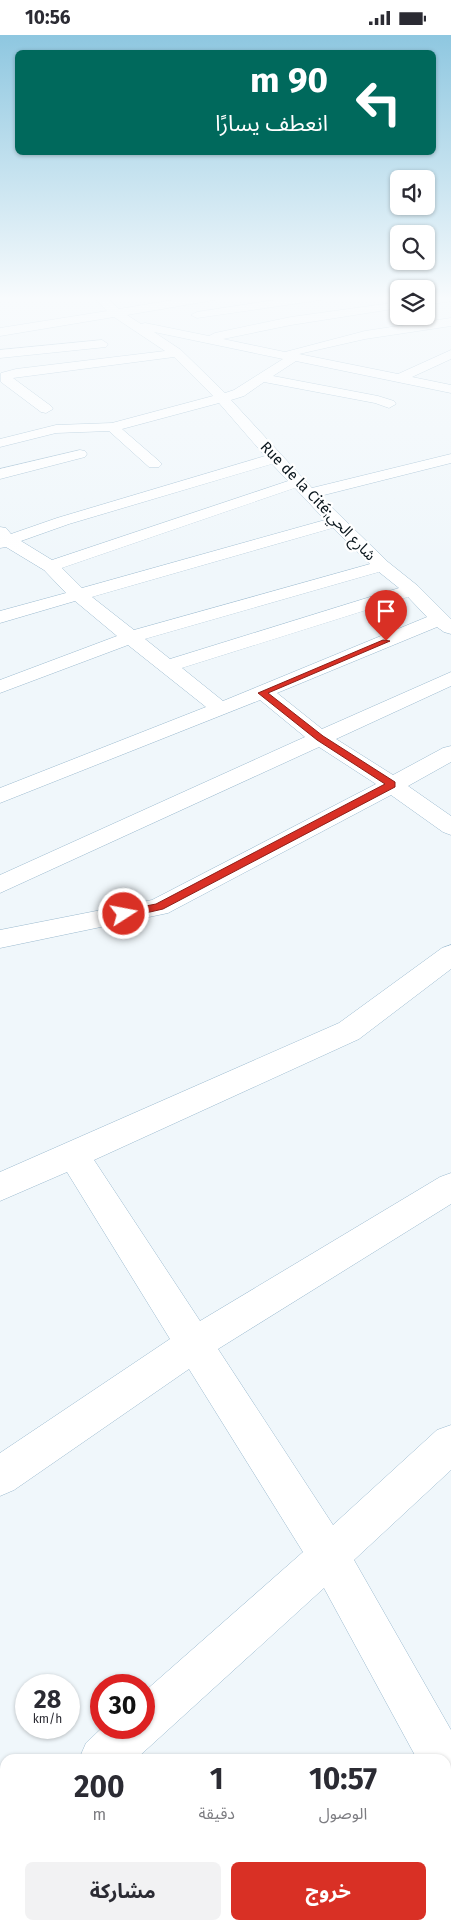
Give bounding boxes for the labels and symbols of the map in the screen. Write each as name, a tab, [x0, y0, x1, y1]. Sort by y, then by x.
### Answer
street label: Rue de la Cité;شارع الحي	[254, 438, 380, 566]
pin	[365, 590, 407, 641]
position arrow	[97, 887, 149, 939]
speed limit sign: 30	[90, 1674, 155, 1739]

